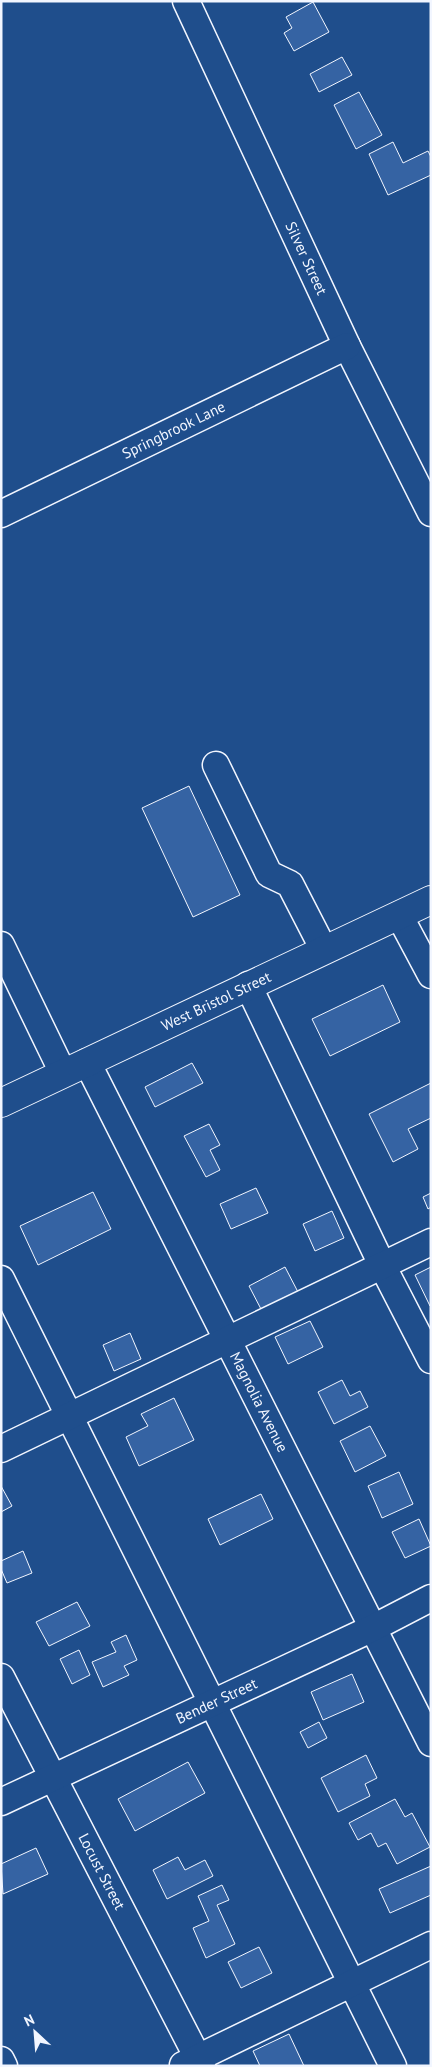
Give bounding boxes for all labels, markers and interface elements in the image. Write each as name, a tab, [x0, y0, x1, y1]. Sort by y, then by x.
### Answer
street label: Silver Street	[281, 219, 332, 298]
street label: Springbrook Lane	[119, 397, 228, 463]
street label: West Bristol Street	[158, 967, 274, 1035]
street label: Magnolia Avenue	[226, 1348, 293, 1455]
street label: Bender Street	[173, 1674, 260, 1728]
street label: Locust Street	[74, 1830, 130, 1913]
north arrow	[10, 2007, 60, 2057]
text: N	[21, 2010, 37, 2030]

